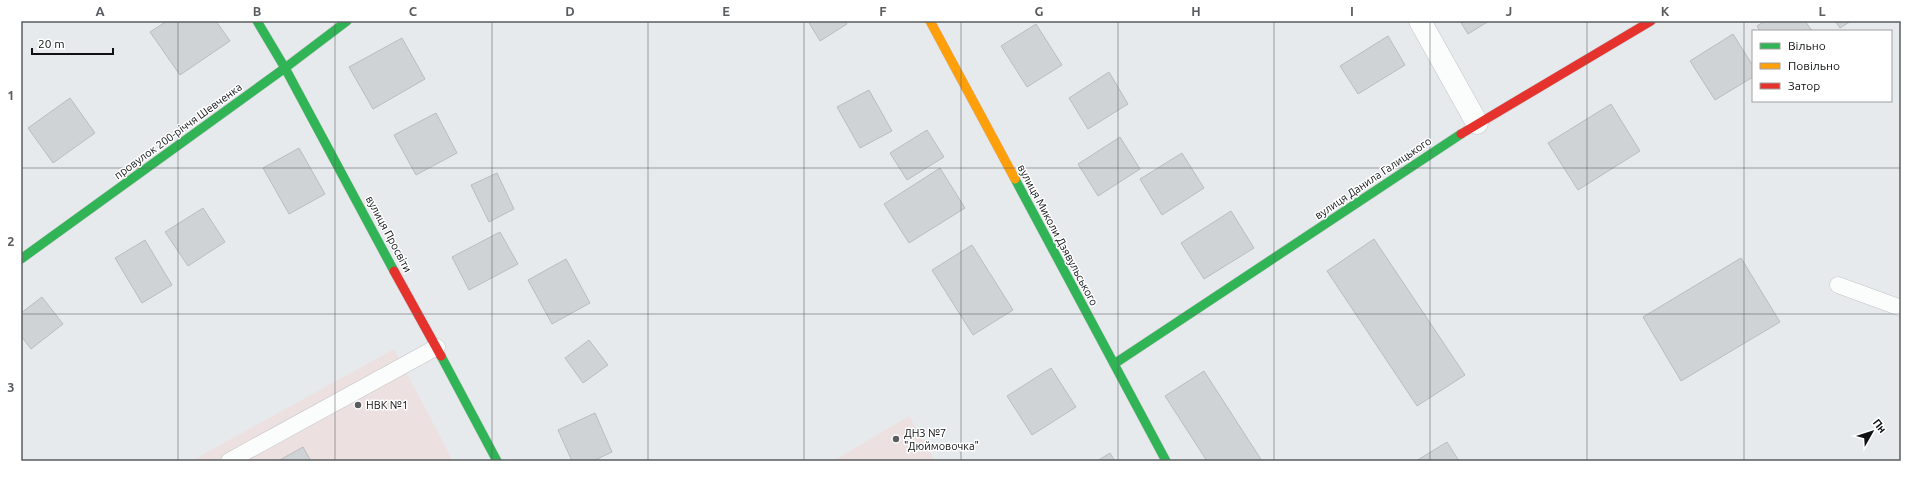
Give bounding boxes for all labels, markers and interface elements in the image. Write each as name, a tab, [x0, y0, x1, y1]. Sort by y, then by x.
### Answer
text: A	[95, 4, 105, 18]
text: B	[253, 4, 262, 18]
text: C	[409, 4, 418, 18]
text: D	[565, 4, 575, 18]
text: E	[722, 4, 730, 18]
text: F	[879, 4, 887, 18]
text: G	[1035, 4, 1044, 18]
text: H	[1191, 4, 1201, 18]
text: I	[1350, 4, 1354, 18]
text: J	[1506, 4, 1512, 18]
text: K	[1661, 4, 1670, 18]
text: L	[1818, 4, 1826, 18]
scale bar	[32, 30, 113, 56]
legend	[1752, 30, 1892, 102]
text: 20 m	[38, 37, 65, 50]
text: Вільно	[1788, 39, 1826, 52]
text: Повільно	[1788, 59, 1840, 72]
text: Затор	[1788, 79, 1820, 92]
street label: провулок 200-річчя Шевченка	[112, 81, 244, 181]
text: 1	[7, 88, 15, 102]
street label: вулиця Данила Галицького	[1313, 134, 1433, 222]
street label: вулиця Миколи Дзявульського	[1016, 162, 1100, 308]
street label: вулиця Просвіти	[364, 194, 414, 274]
text: 2	[7, 234, 15, 248]
text: 3	[7, 380, 15, 394]
place label: НВК №1	[366, 399, 408, 411]
marker: НВК №1	[353, 400, 363, 410]
north arrow	[1852, 412, 1892, 452]
text: Пн	[1871, 416, 1889, 435]
place label: ДНЗ №7 "Дюймовочка"	[904, 427, 979, 452]
marker: ДНЗ №7 "Дюймовочка"	[891, 434, 901, 444]

